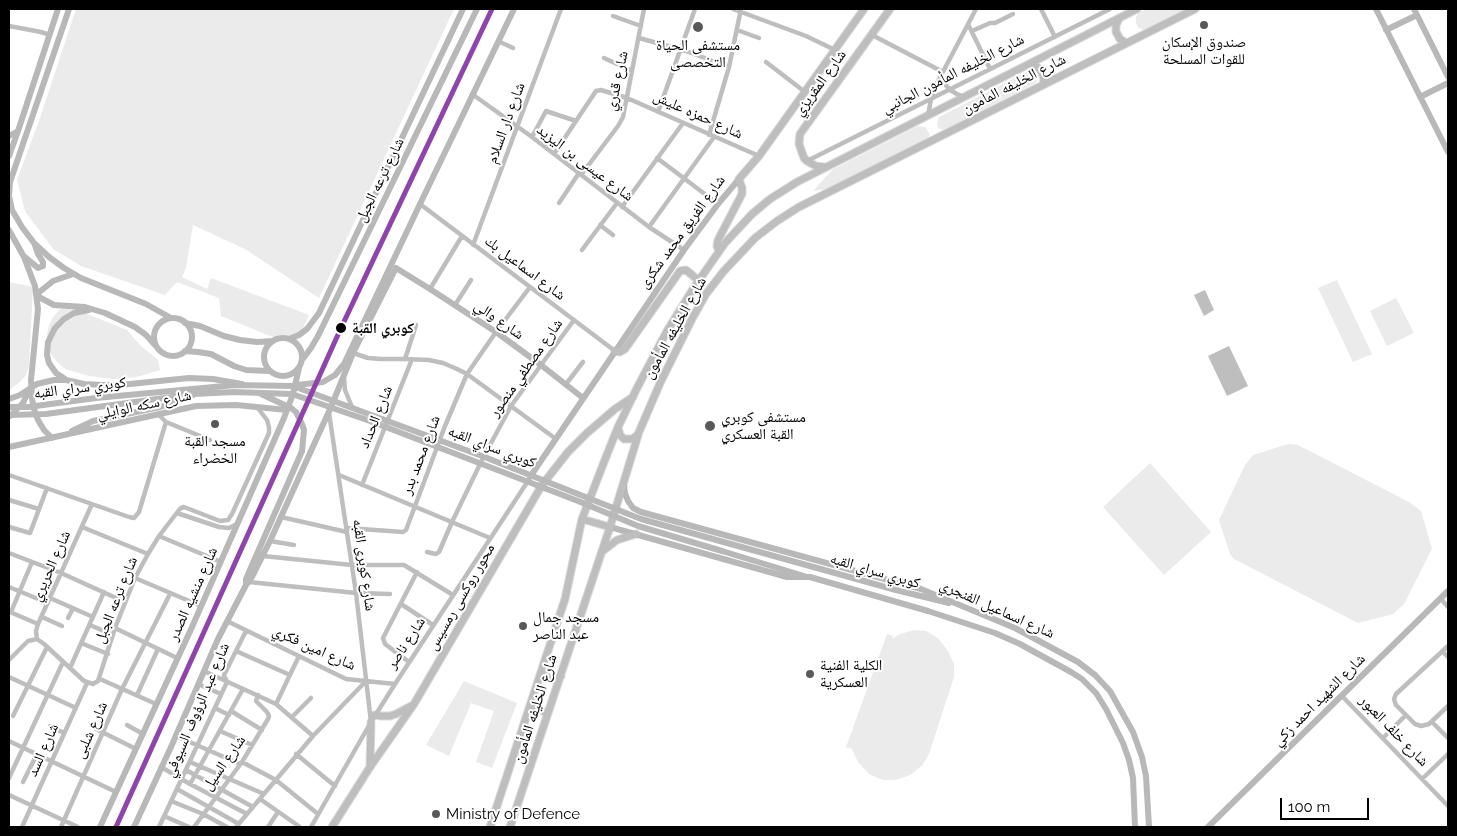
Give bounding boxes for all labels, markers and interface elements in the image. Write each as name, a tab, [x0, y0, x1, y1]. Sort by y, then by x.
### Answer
marker: صندوق الإسكان للقوات المسلحة	[1198, 19, 1210, 31]
marker: مستشفى الحياة التخصصى	[691, 20, 705, 34]
street label: شارع الخليفه المأمون الجانبي	[879, 30, 1027, 118]
place label: صندوق الإسكان للقوات المسلحة	[1162, 33, 1246, 68]
place label: مستشفى الحياة التخصصى	[656, 36, 740, 71]
street label: شارع المقريزي	[790, 46, 850, 120]
street label: شارع قدري	[602, 49, 632, 113]
street label: شارع الخليفه المأمون	[959, 50, 1069, 118]
street label: شارع دار السلام	[483, 80, 529, 166]
street label: شارع حمزه عليش	[650, 87, 746, 143]
street label: شارع عيسى بن اليزيد	[533, 121, 637, 205]
street label: شارع ترعه الجبل	[352, 135, 408, 225]
street label: شارع الفريق محمد شكرى	[635, 172, 729, 292]
street label: شارع اسماعيل بك	[481, 232, 569, 304]
street label: شارع الخليفه المأمون	[640, 274, 710, 382]
street label: شارع والي	[471, 296, 527, 344]
street label: شارع مصطفي منصور	[485, 315, 567, 421]
place label: كوبري القبة	[352, 319, 414, 337]
marker: كوبري القبة	[334, 321, 348, 335]
street label: كوبري سراي القبه	[33, 373, 127, 403]
street label: شارع الحداد	[355, 383, 397, 451]
street label: شارع سكه الوايلي	[95, 386, 193, 424]
place label: مستشفى كوبري القبة العسكري	[721, 408, 806, 443]
street label: شارع محمد بدر	[398, 413, 444, 497]
marker: مسجد القبة الخضراء	[209, 418, 221, 430]
marker: مستشفى كوبري القبة العسكري	[703, 419, 717, 433]
street label: كوبري سراي القبه	[445, 422, 539, 472]
place label: مسجد القبة الخضراء	[184, 432, 246, 467]
street label: شارع كوبرى القبه	[349, 518, 379, 612]
street label: شارع الحريري	[27, 528, 75, 604]
street label: محور روكسى رمسيس	[423, 541, 499, 653]
street label: شارع منشيه الصدر	[164, 544, 222, 644]
street label: كوبري سراي القبه	[828, 550, 922, 592]
street label: شارع ترعه الجبل	[90, 554, 142, 646]
street label: شارع اسماعيل الفنجري	[937, 576, 1057, 642]
place label: مسجد جمال عبد الناصر	[533, 608, 599, 643]
street label: شارع ناصر	[383, 614, 429, 672]
marker: مسجد جمال عبد الناصر	[517, 620, 529, 632]
street label: شارع امين فكري	[270, 622, 358, 674]
street label: شارع عبد الرؤوف السيوفي	[161, 640, 233, 780]
street label: شارع الشهيد احمد زكي	[1269, 650, 1369, 750]
street label: شارع الخليفه المأمون	[509, 652, 561, 766]
place label: الكلية الفنية العسكرية	[820, 656, 882, 691]
marker: الكلية الفنية العسكرية	[804, 668, 816, 680]
street label: شارع خلف العبور	[1356, 692, 1432, 770]
street label: شارع شلبى	[70, 699, 112, 761]
street label: شارع السد	[23, 721, 63, 779]
street label: شارع السيل	[198, 732, 250, 794]
scale bar	[1282, 788, 1371, 820]
text: 100 m	[1288, 798, 1330, 816]
place label: Ministry of Defence	[446, 805, 580, 823]
marker: Ministry of Defence	[430, 808, 442, 820]

